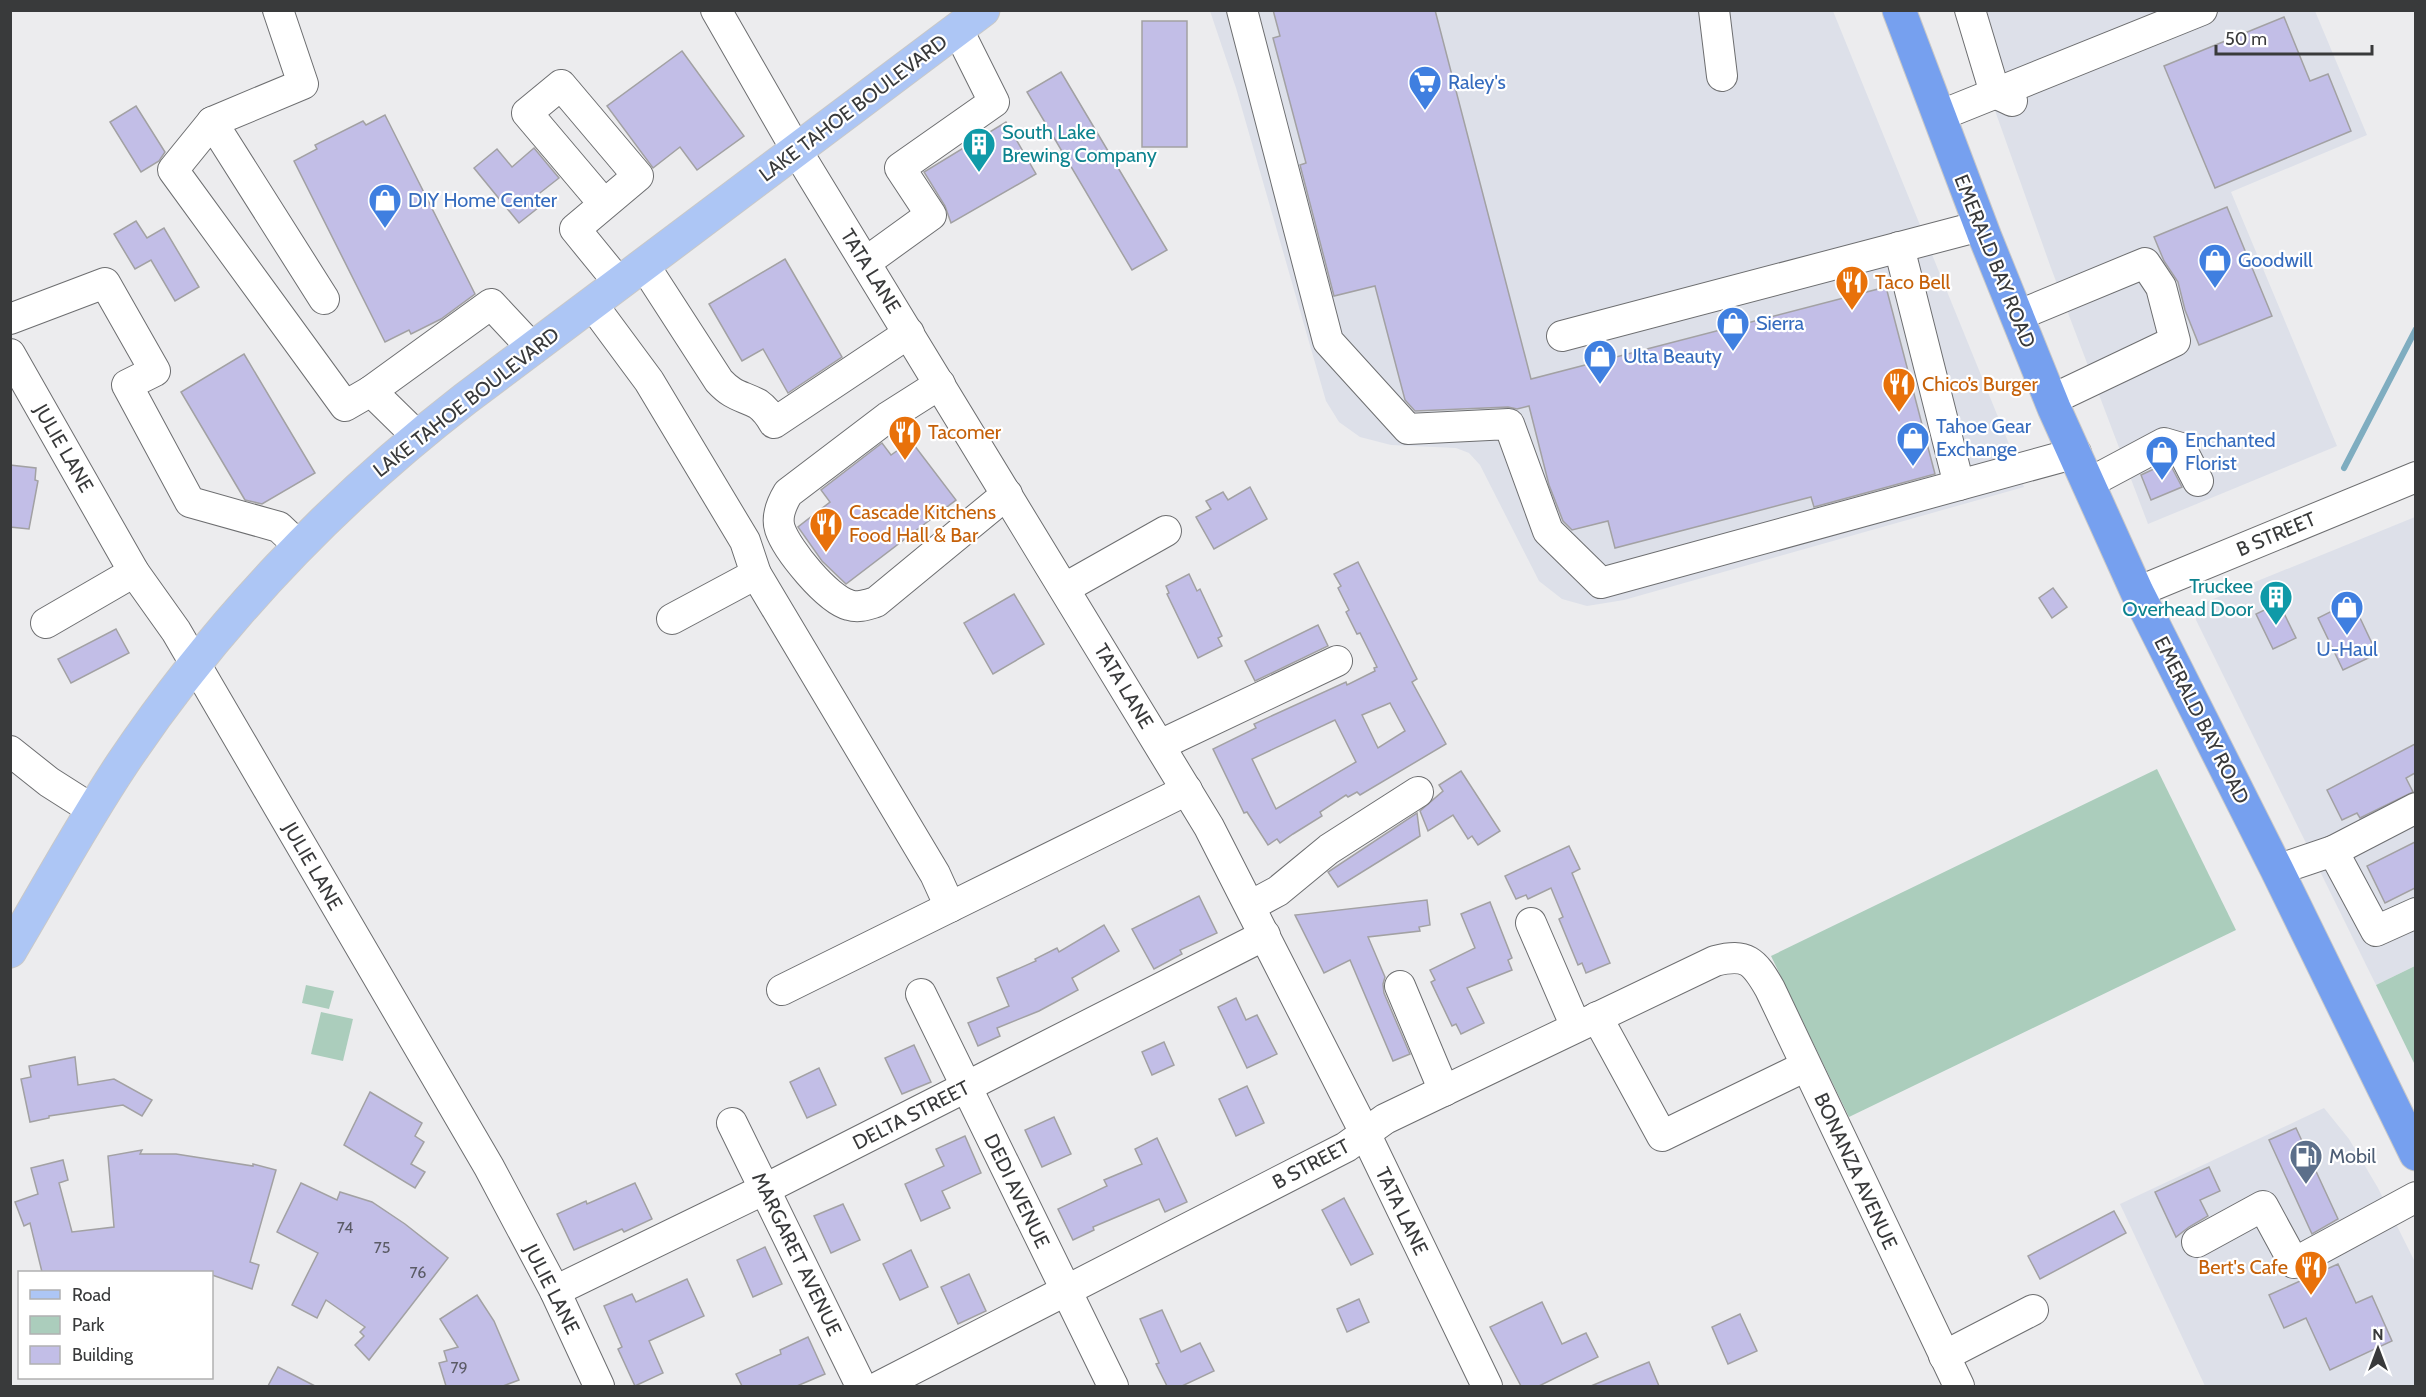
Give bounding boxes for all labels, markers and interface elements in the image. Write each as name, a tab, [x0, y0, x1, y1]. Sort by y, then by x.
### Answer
scale bar	[2216, 18, 2372, 56]
text: 50 m	[2225, 28, 2267, 50]
street label: LAKE TAHOE BOULEVARD	[754, 29, 952, 187]
supermarket icon: Raley's	[1407, 64, 1443, 111]
place label: Raley's	[1448, 70, 1506, 94]
place label: South Lake Brewing Company	[1002, 120, 1157, 167]
building icon: South Lake Brewing Company	[961, 126, 997, 173]
street label: EMERALD BAY ROAD	[1949, 171, 2041, 351]
shop icon: DIY Home Center	[367, 182, 403, 229]
place label: DIY Home Center	[408, 188, 558, 212]
street label: TATA LANE	[836, 224, 906, 318]
shop icon: Goodwill	[2197, 242, 2233, 289]
place label: Goodwill	[2238, 248, 2313, 272]
restaurant icon: Taco Bell	[1834, 264, 1870, 311]
place label: Taco Bell	[1875, 270, 1950, 294]
shop icon: Sierra	[1715, 305, 1751, 352]
place label: Sierra	[1756, 311, 1805, 335]
street label: LAKE TAHOE BOULEVARD	[368, 322, 564, 482]
shop icon: Ulta Beauty	[1582, 338, 1618, 385]
place label: Ulta Beauty	[1623, 344, 1722, 368]
restaurant icon: Chico’s Burger	[1881, 366, 1917, 413]
place label: Chico’s Burger	[1922, 372, 2039, 396]
street label: JULIE LANE	[29, 399, 99, 496]
restaurant icon: Tacomer	[887, 414, 923, 461]
place label: Tahoe Gear Exchange	[1936, 414, 2032, 461]
place label: Tacomer	[928, 420, 1002, 444]
shop icon: Tahoe Gear Exchange	[1895, 420, 1931, 467]
place label: Enchanted Florist	[2185, 428, 2276, 475]
shop icon: Enchanted Florist	[2144, 434, 2180, 481]
place label: Cascade Kitchens Food Hall & Bar	[849, 500, 996, 547]
restaurant icon: Cascade Kitchens Food Hall & Bar	[808, 506, 844, 553]
street label: B STREET	[2233, 506, 2320, 561]
place label: Truckee Overhead Door	[2122, 574, 2254, 621]
building icon: Truckee Overhead Door	[2258, 579, 2294, 626]
shop icon: U-Haul	[2329, 589, 2365, 636]
street label: EMERALD BAY ROAD	[2149, 632, 2255, 808]
place label: U-Haul	[2316, 637, 2378, 661]
street label: TATA LANE	[1089, 639, 1159, 733]
street label: JULIE LANE	[278, 817, 348, 914]
street label: DELTA STREET	[849, 1075, 974, 1155]
street label: BONANZA AVENUE	[1809, 1089, 1903, 1253]
street label: DEDI AVENUE	[979, 1130, 1055, 1252]
street label: B STREET	[1268, 1134, 1354, 1194]
fuel station icon: Mobil	[2288, 1138, 2324, 1185]
place label: Mobil	[2329, 1144, 2376, 1168]
street label: TATA LANE	[1370, 1163, 1434, 1259]
street label: MARGARET AVENUE	[747, 1168, 847, 1340]
house number: 74	[337, 1218, 353, 1237]
house number: 75	[374, 1238, 390, 1257]
street label: JULIE LANE	[519, 1239, 585, 1338]
restaurant icon: Bert's Cafe	[2293, 1249, 2329, 1296]
place label: Bert's Cafe	[2198, 1255, 2288, 1279]
house number: 76	[410, 1263, 426, 1282]
legend	[18, 1271, 213, 1379]
text: Road	[72, 1284, 111, 1306]
text: Park	[72, 1314, 105, 1336]
north arrow	[2348, 1319, 2408, 1379]
text: N	[2372, 1325, 2384, 1344]
text: Building	[72, 1344, 134, 1366]
house number: 79	[450, 1358, 468, 1377]

